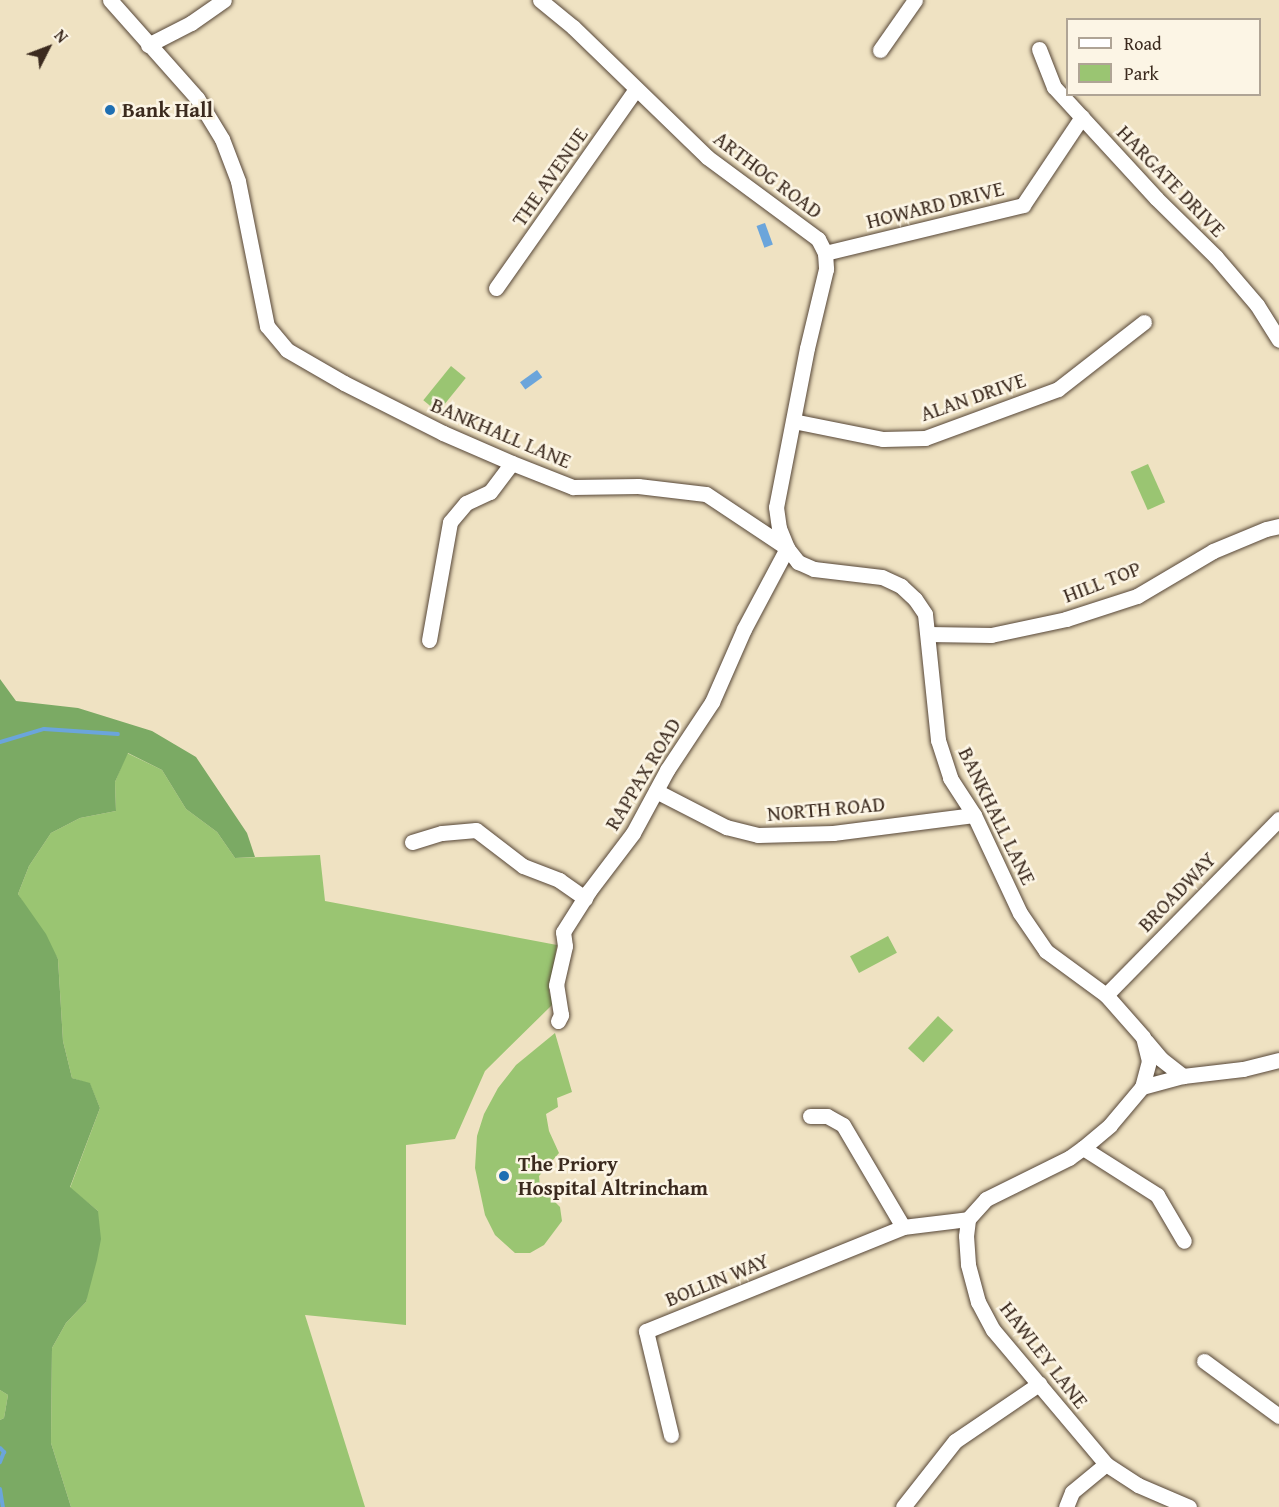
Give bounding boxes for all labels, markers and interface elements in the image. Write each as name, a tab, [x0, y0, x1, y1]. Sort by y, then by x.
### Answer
north arrow	[18, 18, 78, 78]
legend	[1066, 18, 1261, 96]
text: N	[49, 24, 74, 48]
text: Road	[1124, 30, 1162, 57]
text: Park	[1124, 60, 1159, 87]
place label: Bank Hall	[122, 97, 213, 123]
marker: Bank Hall	[103, 103, 117, 117]
street label: HARGATE DRIVE	[1111, 120, 1231, 242]
street label: THE AVENUE	[507, 123, 593, 231]
street label: ARTHOG ROAD	[709, 126, 827, 224]
street label: HOWARD DRIVE	[864, 176, 1006, 234]
street label: ALAN DRIVE	[917, 367, 1029, 427]
street label: BANKHALL LANE	[427, 392, 575, 474]
street label: HILL TOP	[1060, 556, 1144, 608]
street label: RAPPAX ROAD	[600, 713, 686, 835]
street label: BANKHALL LANE	[953, 743, 1041, 889]
street label: NORTH ROAD	[766, 791, 886, 827]
street label: BROADWAY	[1133, 847, 1221, 937]
place label: The Priory Hospital Altrincham	[518, 1151, 708, 1201]
marker: The Priory Hospital Altrincham	[495, 1167, 513, 1185]
street label: BOLLIN WAY	[661, 1248, 773, 1312]
street label: HAWLEY LANE	[994, 1297, 1094, 1413]

